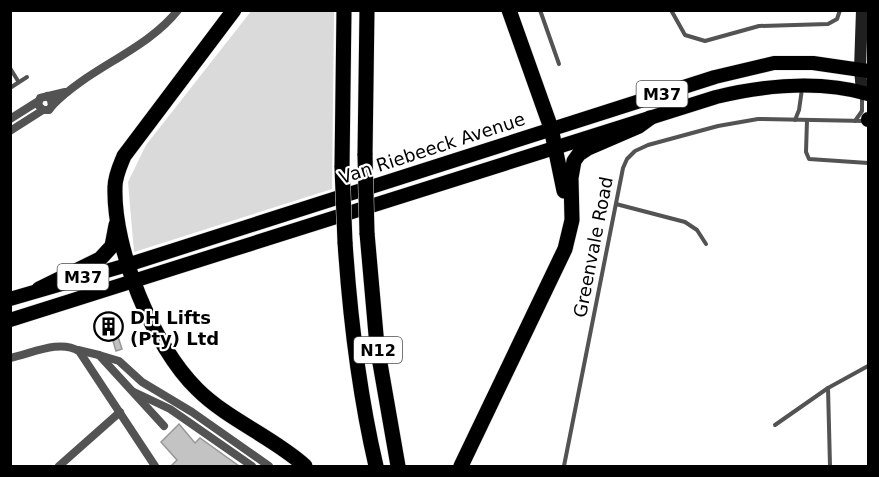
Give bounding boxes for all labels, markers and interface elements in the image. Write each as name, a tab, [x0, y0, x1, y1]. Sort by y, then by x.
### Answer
road number: M37	[636, 81, 688, 107]
street label: Van Riebeeck Avenue	[336, 108, 528, 188]
street label: Greenvale Road	[569, 175, 617, 319]
road number: M37	[58, 264, 109, 290]
place label: DH Lifts (Pty) Ltd	[130, 307, 219, 349]
building icon: DH Lifts (Pty) Ltd	[93, 311, 125, 343]
road number: N12	[354, 337, 402, 363]

